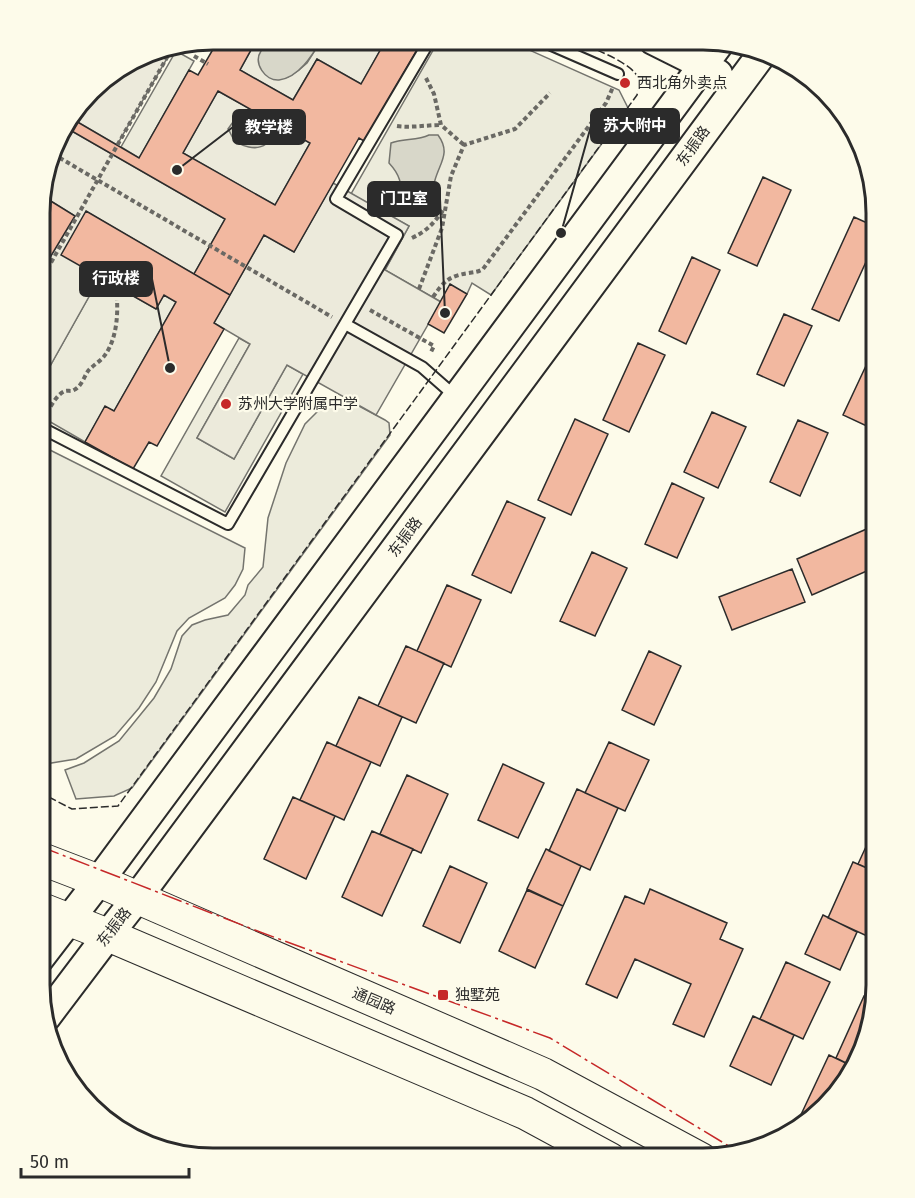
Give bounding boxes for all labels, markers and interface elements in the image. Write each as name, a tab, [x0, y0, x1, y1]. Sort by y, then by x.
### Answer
place label: 西北角外卖点	[637, 74, 727, 92]
marker: 西北角外卖点	[618, 76, 632, 90]
callout: 苏大附中	[591, 109, 679, 143]
callout: 教学楼	[233, 110, 305, 144]
text: 苏大附中	[603, 116, 667, 135]
text: 教学楼	[245, 118, 293, 137]
street label: 东振路	[672, 123, 714, 169]
callout: 门卫室	[368, 182, 440, 216]
text: 门卫室	[380, 189, 428, 208]
callout: 行政楼	[80, 262, 152, 296]
text: 行政楼	[92, 269, 140, 288]
place label: 苏州大学附属中学	[238, 395, 358, 413]
marker: 苏州大学附属中学	[219, 397, 233, 411]
street label: 东振路	[384, 514, 426, 560]
street label: 东振路	[93, 904, 135, 950]
street label: 通园路	[350, 984, 398, 1018]
place label: 独墅苑	[455, 986, 500, 1004]
marker: 独墅苑	[436, 988, 450, 1002]
scale bar	[21, 1141, 189, 1179]
text: 50 m	[30, 1151, 69, 1173]

